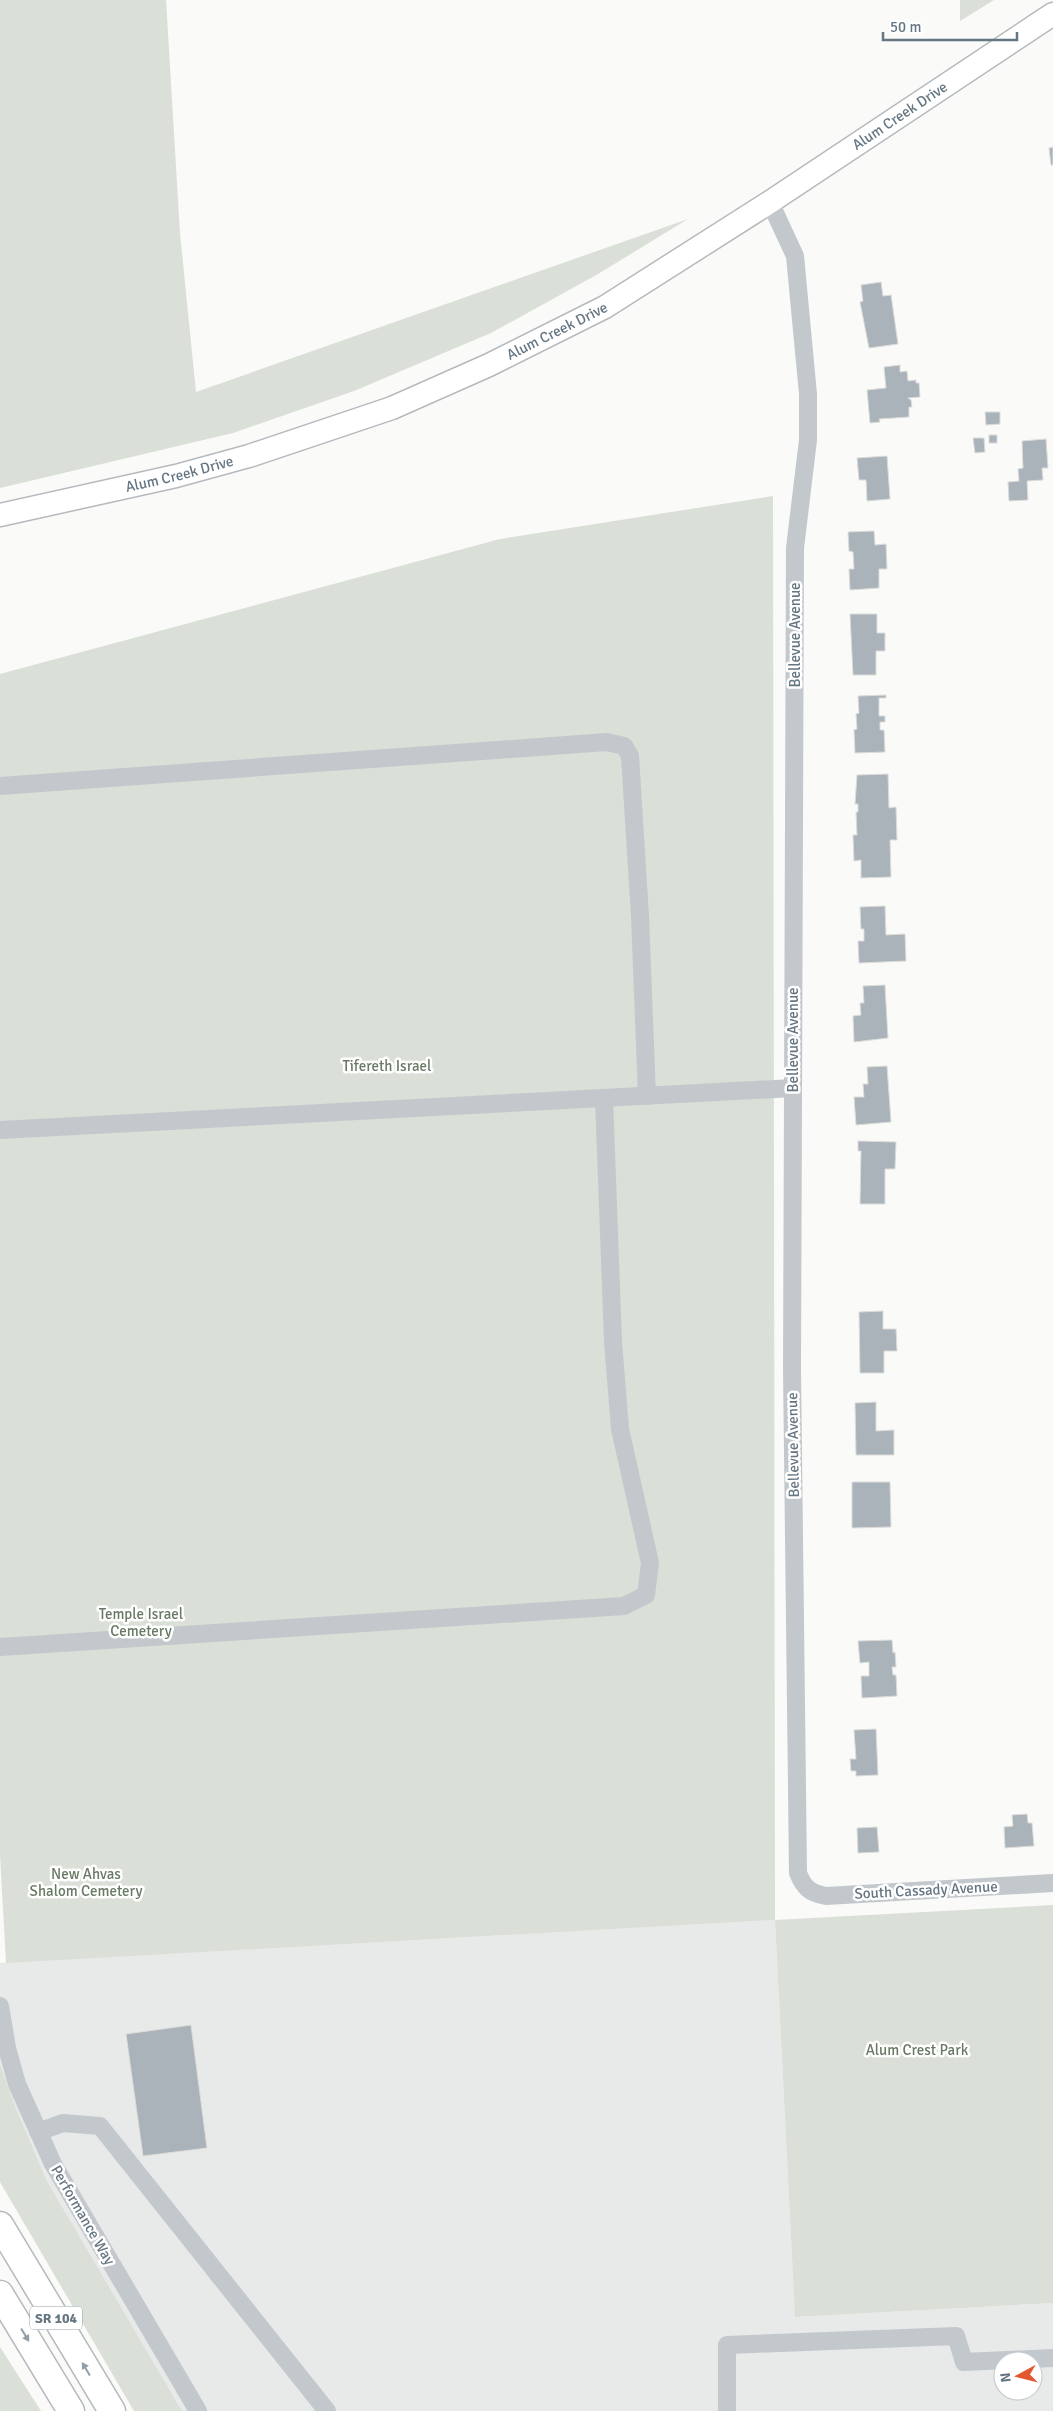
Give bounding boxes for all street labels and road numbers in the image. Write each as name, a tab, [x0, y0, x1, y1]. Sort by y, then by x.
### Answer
street label: Alum Creek Drive	[849, 78, 951, 154]
street label: Alum Creek Drive	[504, 298, 611, 364]
street label: Alum Creek Drive	[124, 452, 235, 496]
street label: Bellevue Avenue	[786, 582, 804, 688]
street label: Bellevue Avenue	[784, 987, 802, 1093]
street label: Bellevue Avenue	[783, 1392, 803, 1498]
street label: South Cassady Avenue	[854, 1877, 998, 1903]
street label: Performance Way	[47, 2162, 119, 2268]
road number: SR 104	[30, 2306, 82, 2330]

